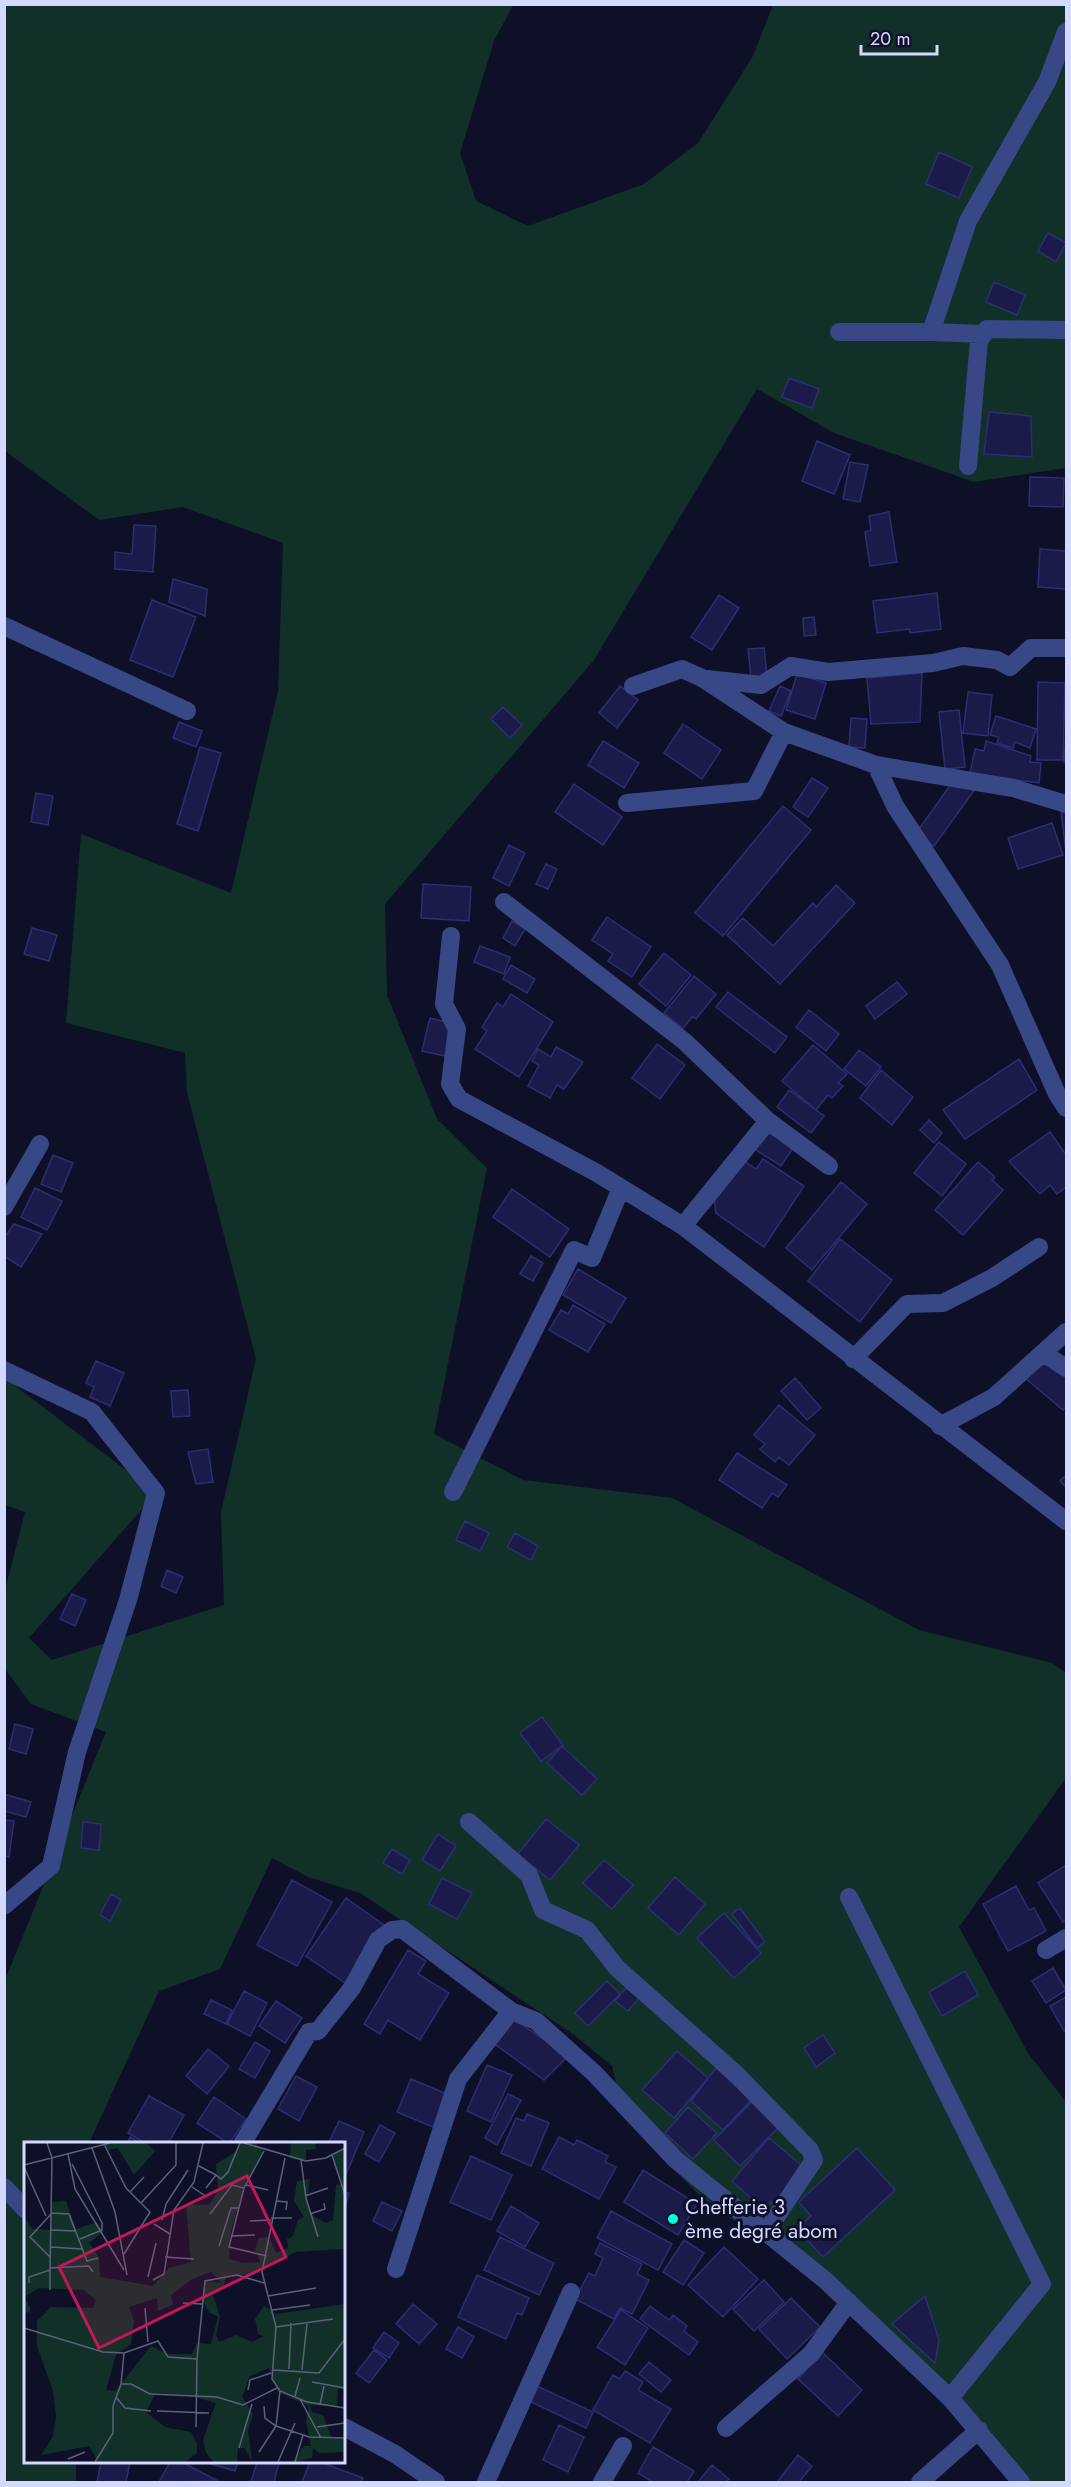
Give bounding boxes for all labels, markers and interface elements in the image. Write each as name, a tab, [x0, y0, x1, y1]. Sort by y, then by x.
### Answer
scale bar	[861, 18, 938, 56]
text: 20 m	[870, 26, 910, 52]
inset map	[24, 2142, 345, 2463]
place label: Chefferie 3 ème degré abom	[685, 2192, 838, 2246]
marker: Chefferie 3 ème degré abom	[666, 2212, 680, 2226]

